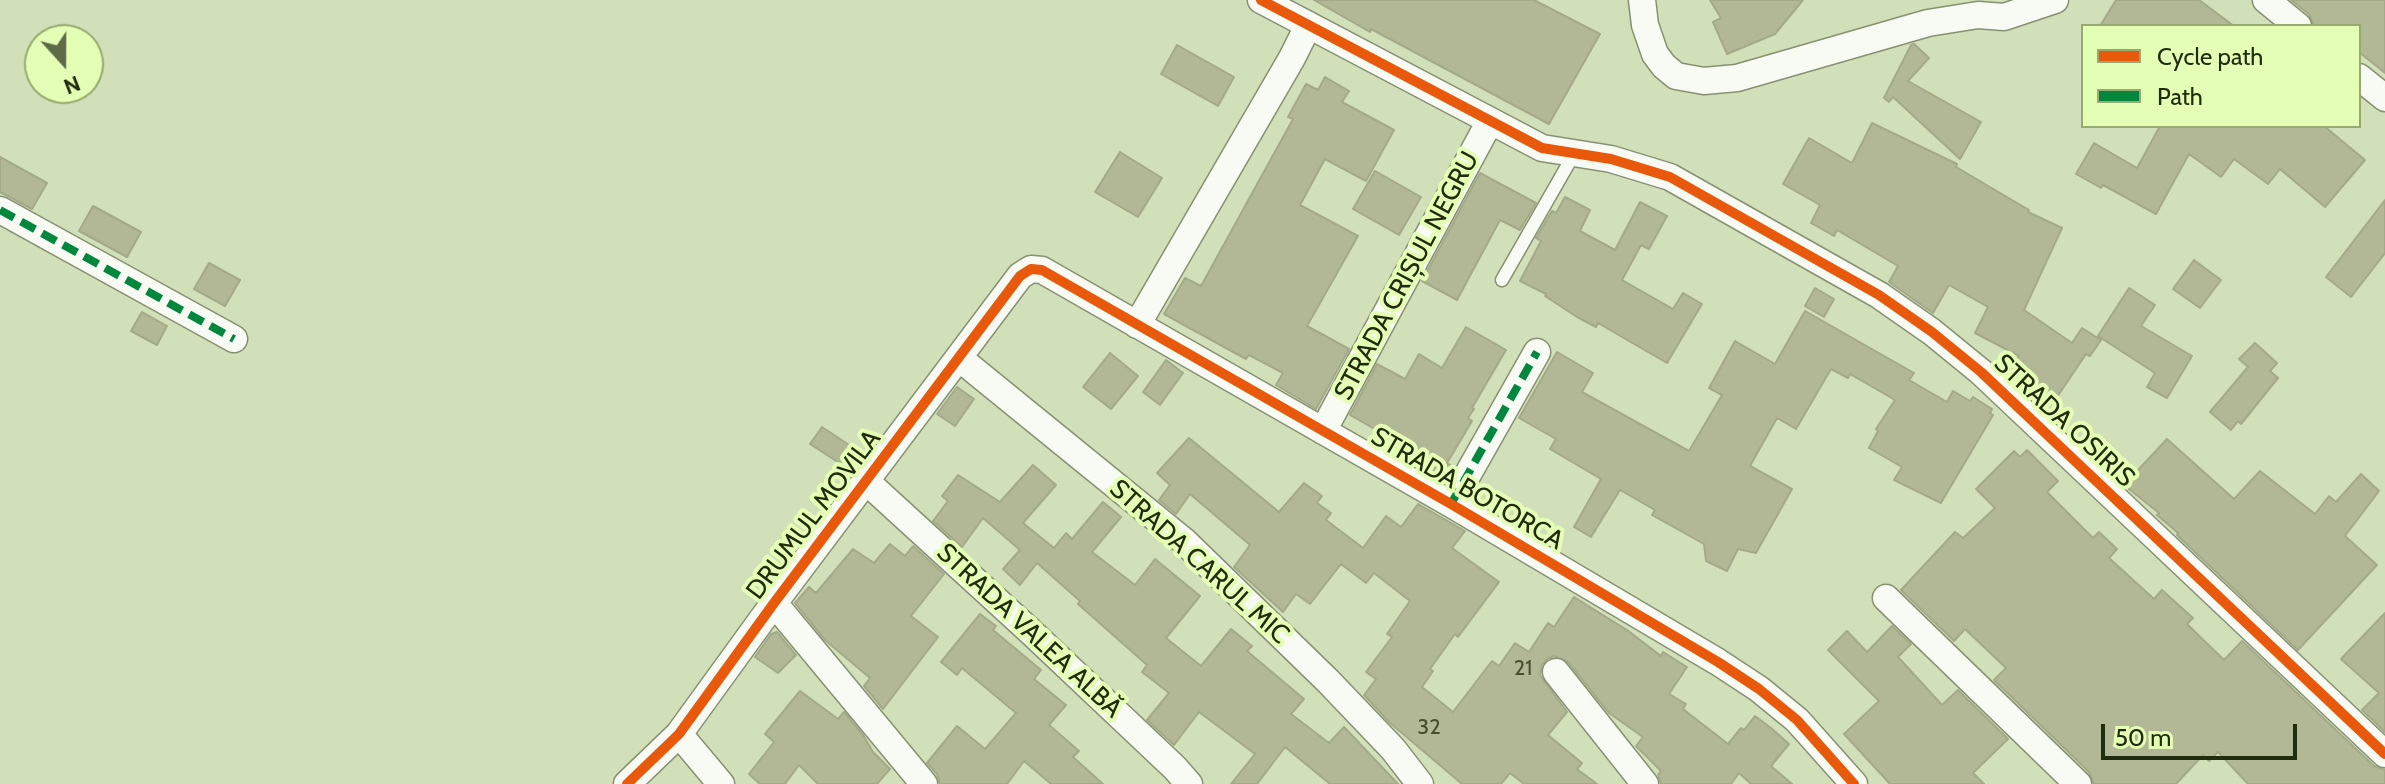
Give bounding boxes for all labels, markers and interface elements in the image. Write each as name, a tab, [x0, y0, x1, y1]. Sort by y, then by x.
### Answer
north arrow	[24, 24, 104, 104]
legend	[2081, 24, 2361, 128]
text: Cycle path	[2157, 42, 2263, 71]
text: N	[60, 70, 84, 100]
text: Path	[2157, 82, 2203, 111]
street label: STRADA CRIȘUL NEGRU	[1328, 146, 1486, 406]
street label: STRADA OSIRIS	[1987, 348, 2141, 494]
street label: STRADA BOTORCA	[1365, 421, 1569, 557]
street label: DRUMUL MOVILA	[740, 424, 888, 606]
street label: STRADA CARUL MIC	[1103, 473, 1295, 651]
street label: STRADA VALEA ALBĂ	[930, 537, 1128, 725]
house number: 21	[1514, 656, 1532, 682]
scale bar	[2105, 708, 2301, 758]
house number: 32	[1417, 715, 1441, 741]
text: 50 m	[2115, 723, 2171, 752]

